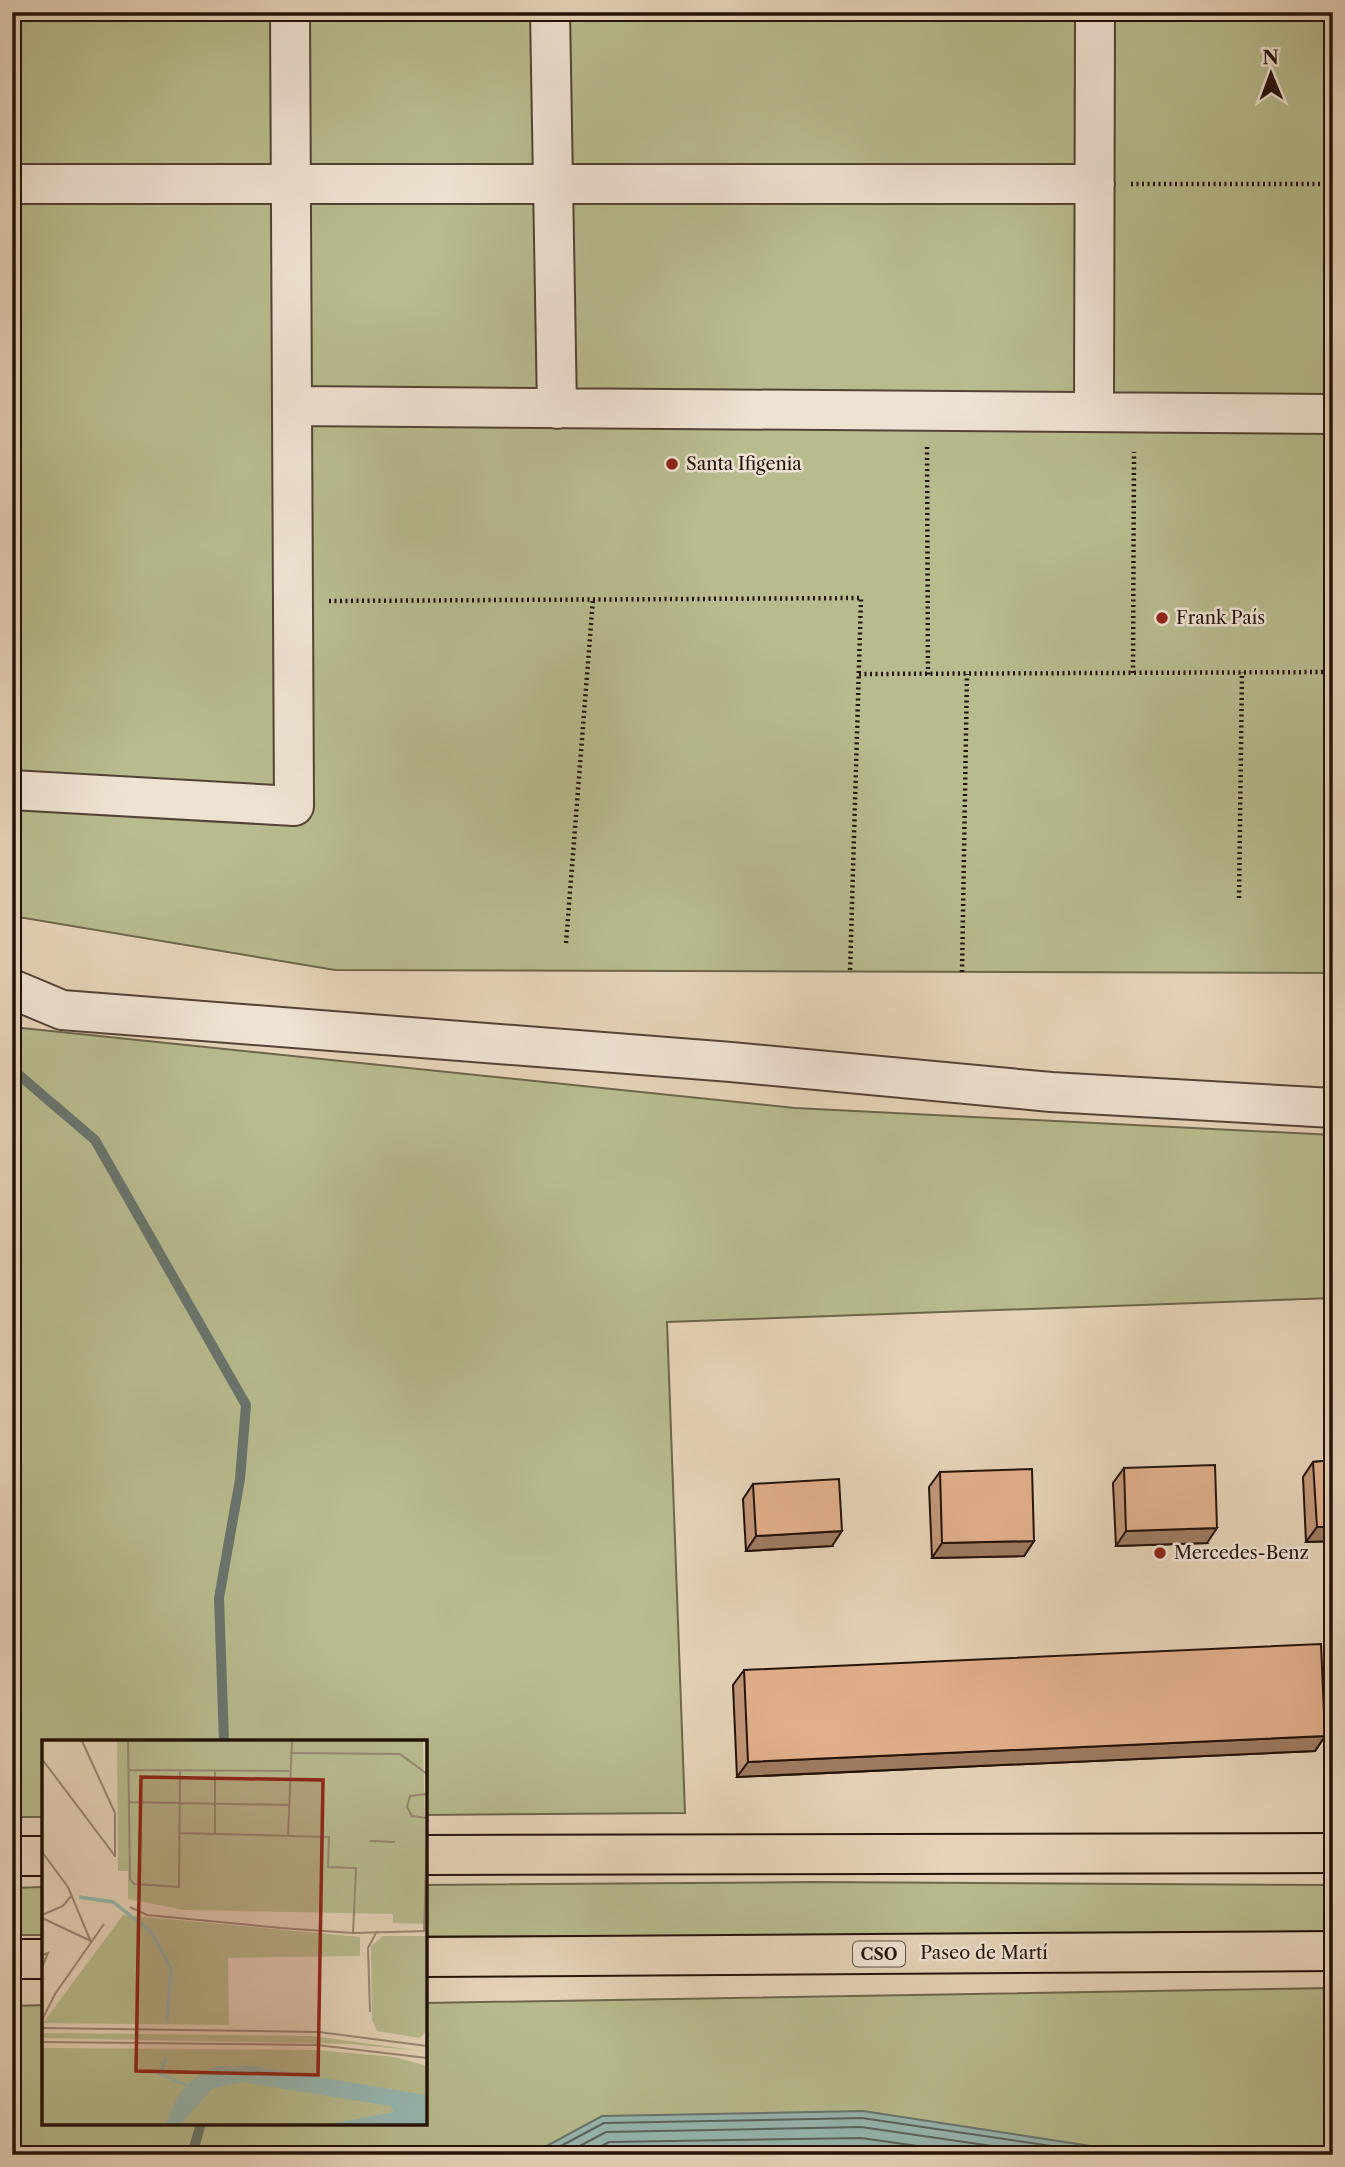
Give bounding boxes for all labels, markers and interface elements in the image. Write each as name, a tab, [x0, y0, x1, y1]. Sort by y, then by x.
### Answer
north arrow	[1236, 38, 1306, 108]
text: N	[1262, 46, 1279, 69]
place label: Santa Ifigenia	[686, 453, 802, 475]
marker: Santa Ifigenia	[664, 456, 680, 472]
place label: Frank País	[1176, 607, 1265, 629]
marker: Frank País	[1154, 610, 1170, 626]
place label: Mercedes-Benz	[1174, 1542, 1309, 1564]
marker: Mercedes-Benz	[1152, 1545, 1168, 1561]
inset map	[42, 1740, 427, 2125]
road number: CSO	[853, 1942, 905, 1966]
street label: Paseo de Martí	[920, 1942, 1048, 1964]

